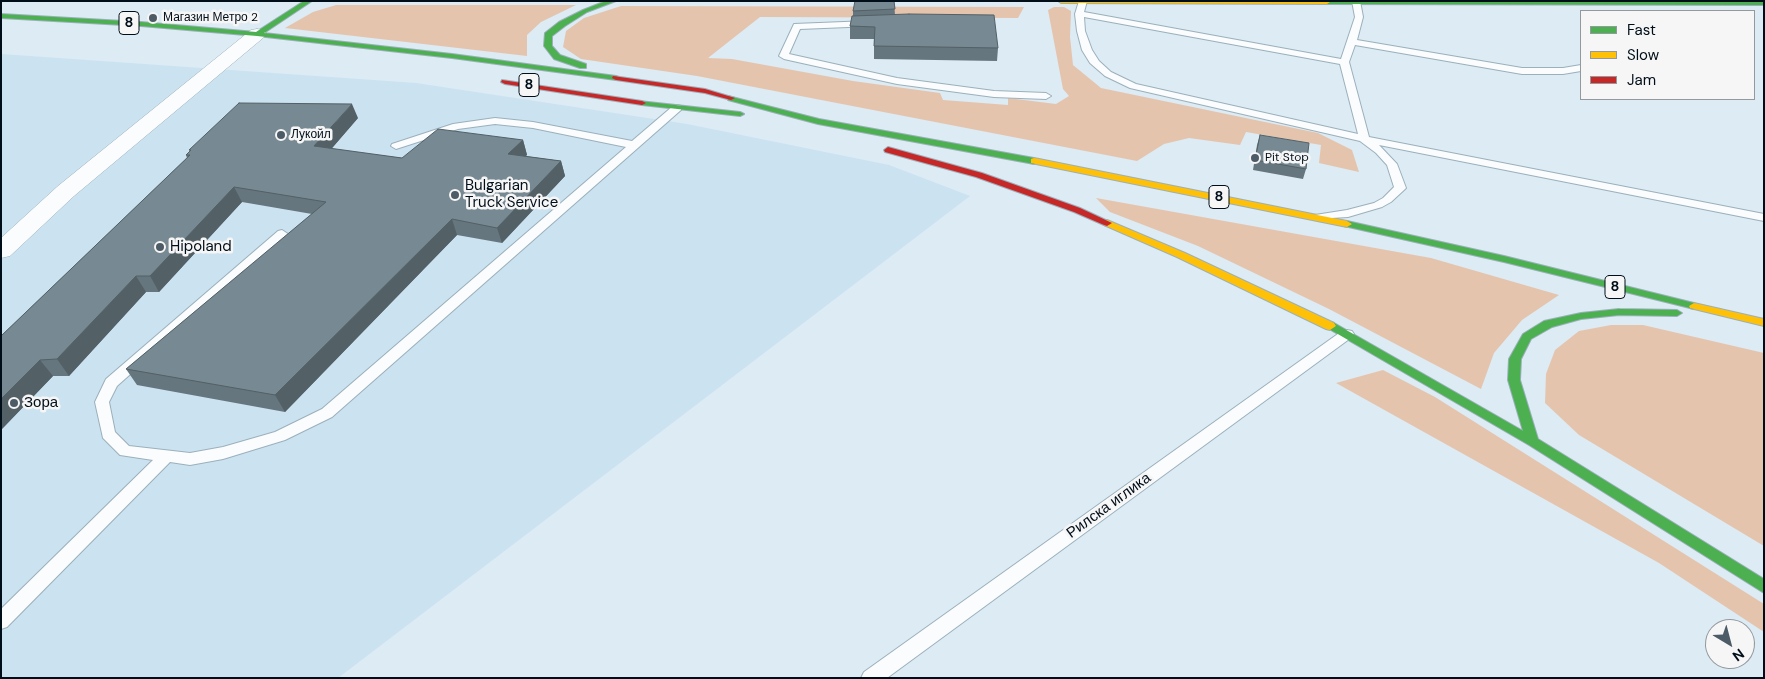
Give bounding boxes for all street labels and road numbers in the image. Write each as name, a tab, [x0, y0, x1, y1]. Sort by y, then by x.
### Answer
road number: 8	[119, 12, 139, 34]
road number: 8	[519, 74, 539, 96]
road number: 8	[1209, 186, 1229, 208]
road number: 8	[1605, 276, 1625, 298]
street label: Рилска иглика	[1063, 469, 1155, 543]

